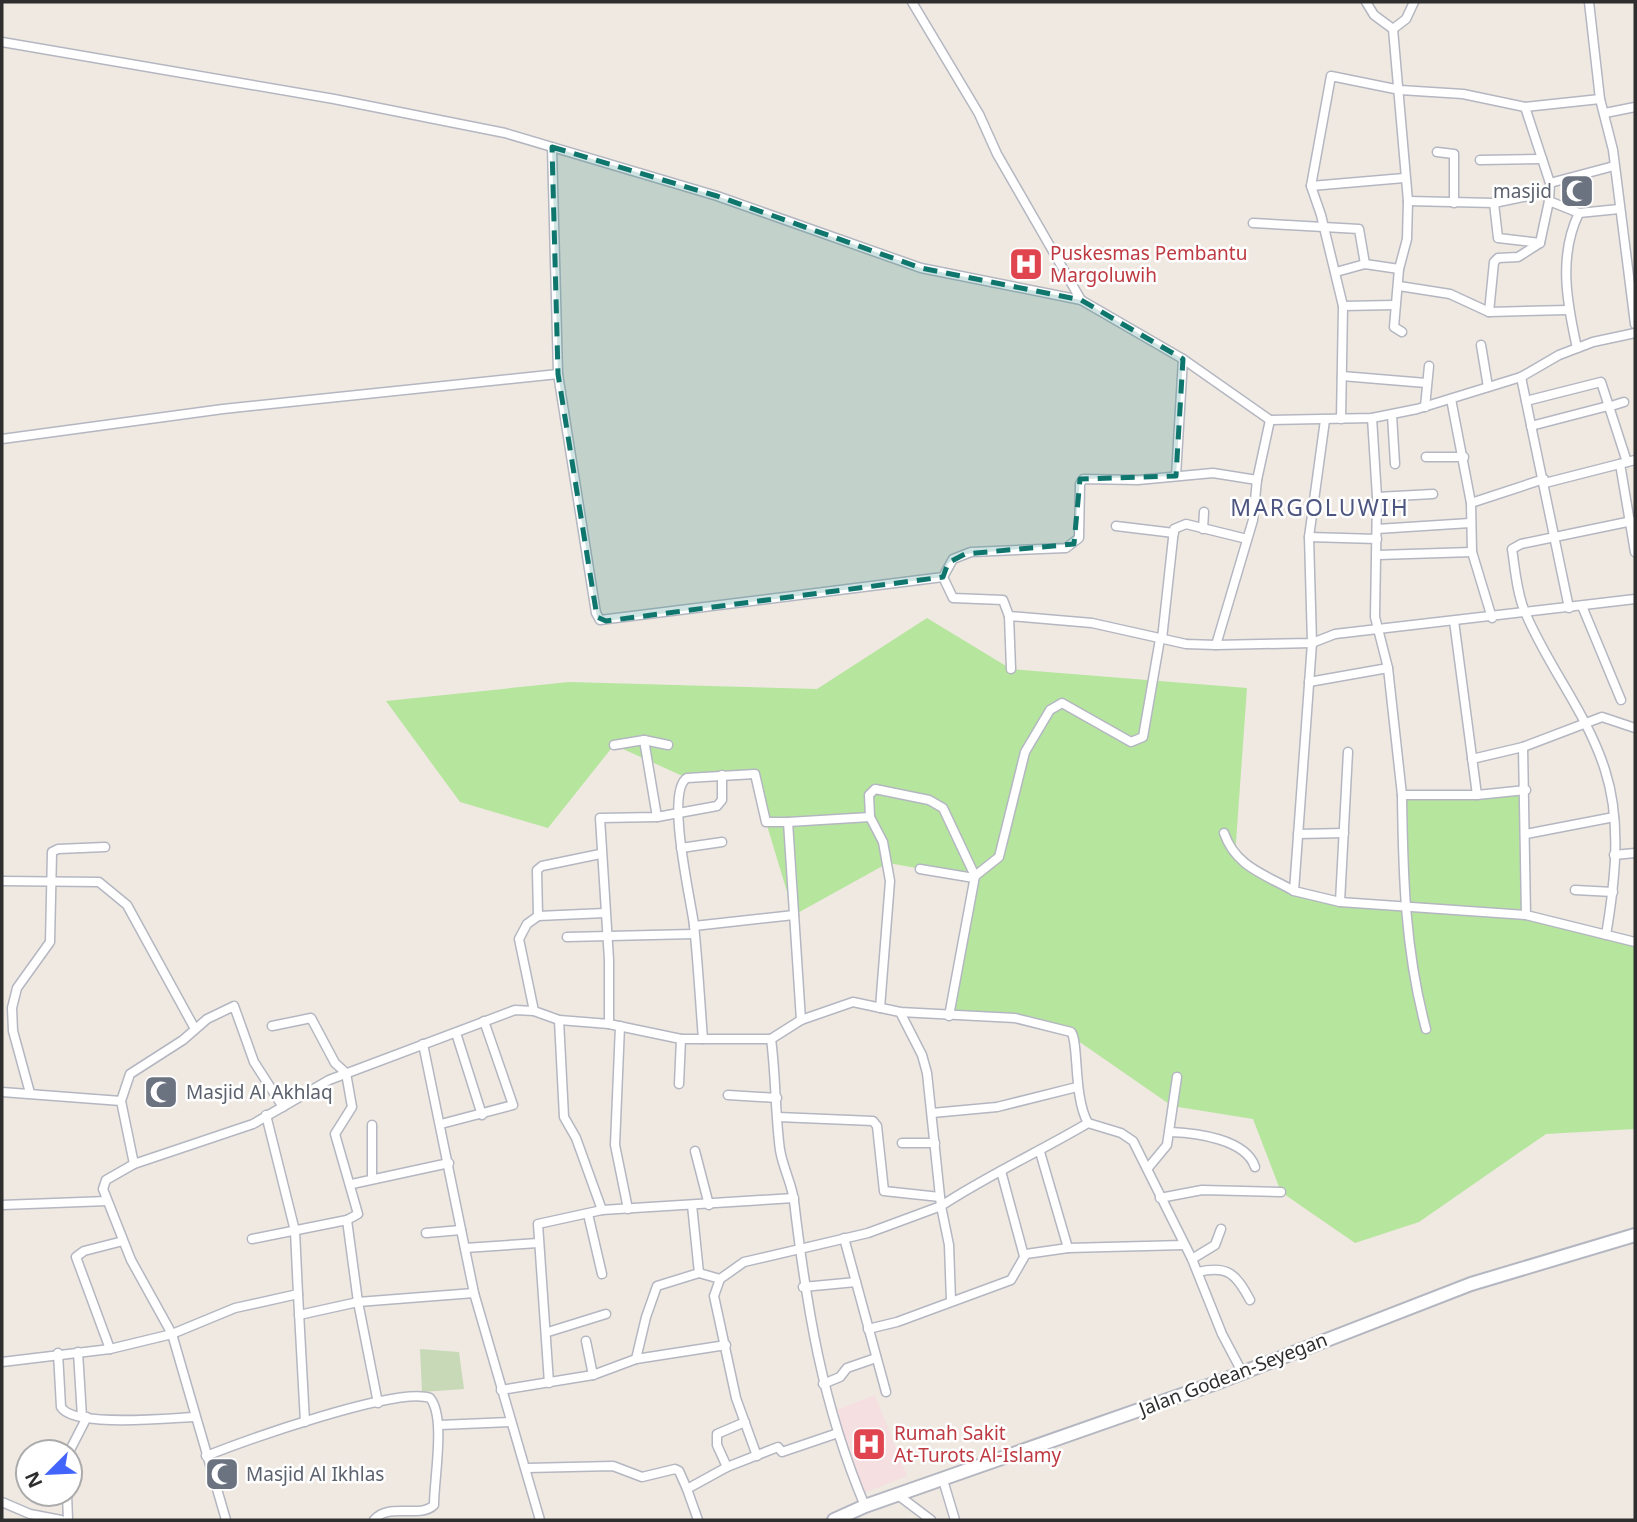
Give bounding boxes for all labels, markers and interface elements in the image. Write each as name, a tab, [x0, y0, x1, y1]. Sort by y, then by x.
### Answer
mosque icon: masjid	[1558, 172, 1596, 210]
place label: masjid	[1493, 178, 1552, 204]
place label: Puskesmas Pembantu Margoluwih	[1050, 240, 1247, 288]
hospital icon: Puskesmas Pembantu Margoluwih	[1007, 245, 1045, 283]
district label: MARGOLUWIH	[1230, 491, 1410, 523]
mosque icon: Masjid Al Akhlaq	[142, 1073, 180, 1111]
place label: Masjid Al Akhlaq	[186, 1079, 333, 1105]
street label: Jalan Godean-Seyegan	[1133, 1326, 1331, 1423]
place label: Rumah Sakit At-Turots Al-Islamy	[894, 1420, 1062, 1468]
hospital icon: Rumah Sakit At-Turots Al-Islamy	[850, 1425, 888, 1463]
north arrow	[14, 1438, 84, 1508]
mosque icon: Masjid Al Ikhlas	[203, 1455, 241, 1493]
place label: Masjid Al Ikhlas	[246, 1461, 384, 1487]
text: N	[18, 1468, 48, 1492]

